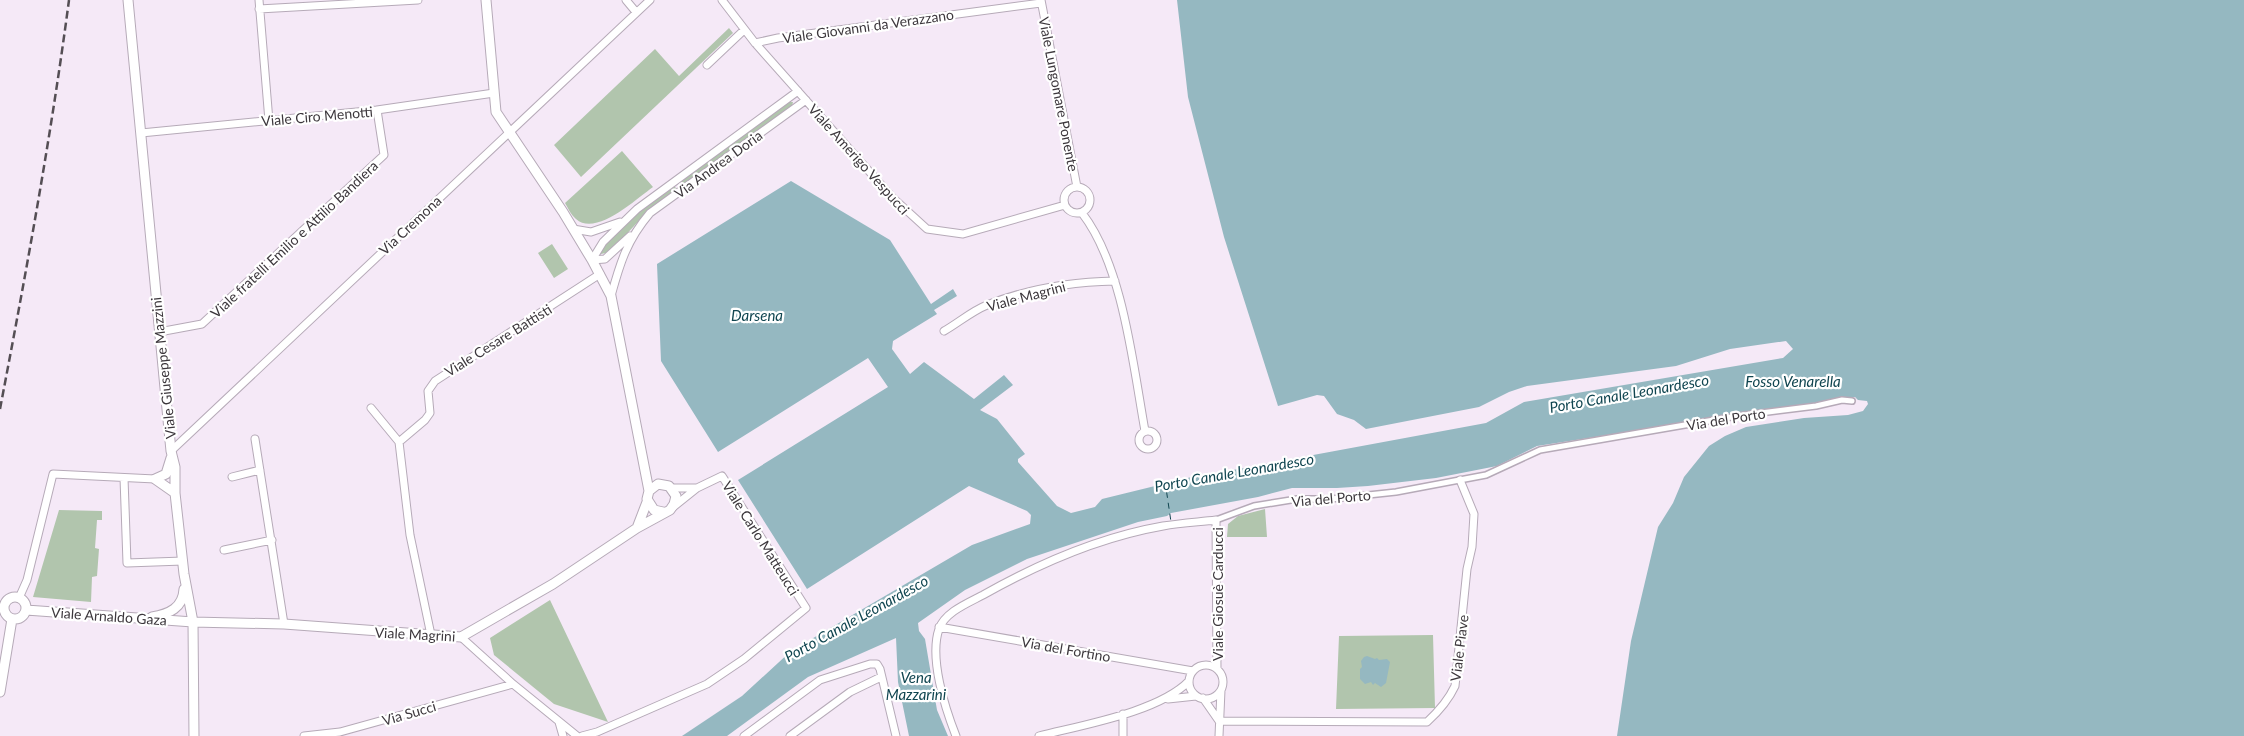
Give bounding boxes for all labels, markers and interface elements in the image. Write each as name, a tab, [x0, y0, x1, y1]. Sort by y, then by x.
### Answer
street label: Viale Giovanni da Verazzano	[781, 6, 955, 46]
street label: Viale Lungomare Ponente	[1036, 15, 1082, 173]
street label: Viale Amerigo Vespucci	[805, 100, 913, 218]
street label: Viale Ciro Menotti	[260, 103, 374, 129]
street label: Via Andrea Doria	[671, 126, 765, 202]
street label: Viale fratelli Emilio e Attilio Bandiera	[207, 157, 381, 321]
street label: Via Cremona	[375, 192, 445, 258]
street label: Viale Magrini	[985, 277, 1067, 315]
street label: Viale Giuseppe Mazzini	[147, 296, 179, 440]
street label: Viale Cesare Battisti	[441, 300, 555, 380]
water label: Darsena	[731, 306, 783, 324]
water label: Porto Canale Leonardesco	[1548, 370, 1710, 416]
water label: Fosso Venarella	[1745, 372, 1841, 390]
street label: Via del Porto	[1685, 404, 1767, 434]
water label: Porto Canale Leonardesco	[1153, 449, 1315, 495]
street label: Viale Carlo Matteucci	[719, 478, 803, 598]
street label: Via del Porto	[1291, 486, 1371, 510]
street label: Viale Giosuè Carducci	[1209, 527, 1226, 661]
water label: Porto Canale Leonardesco	[781, 571, 931, 665]
street label: Viale Arnaldo Gaza	[51, 603, 167, 629]
street label: Viale Piave	[1446, 614, 1472, 682]
street label: Viale Magrini	[374, 623, 456, 645]
street label: Via del Fortino	[1020, 633, 1112, 665]
water label: Vena Mazzarini	[886, 668, 947, 703]
street label: Via Succi	[380, 697, 438, 729]

